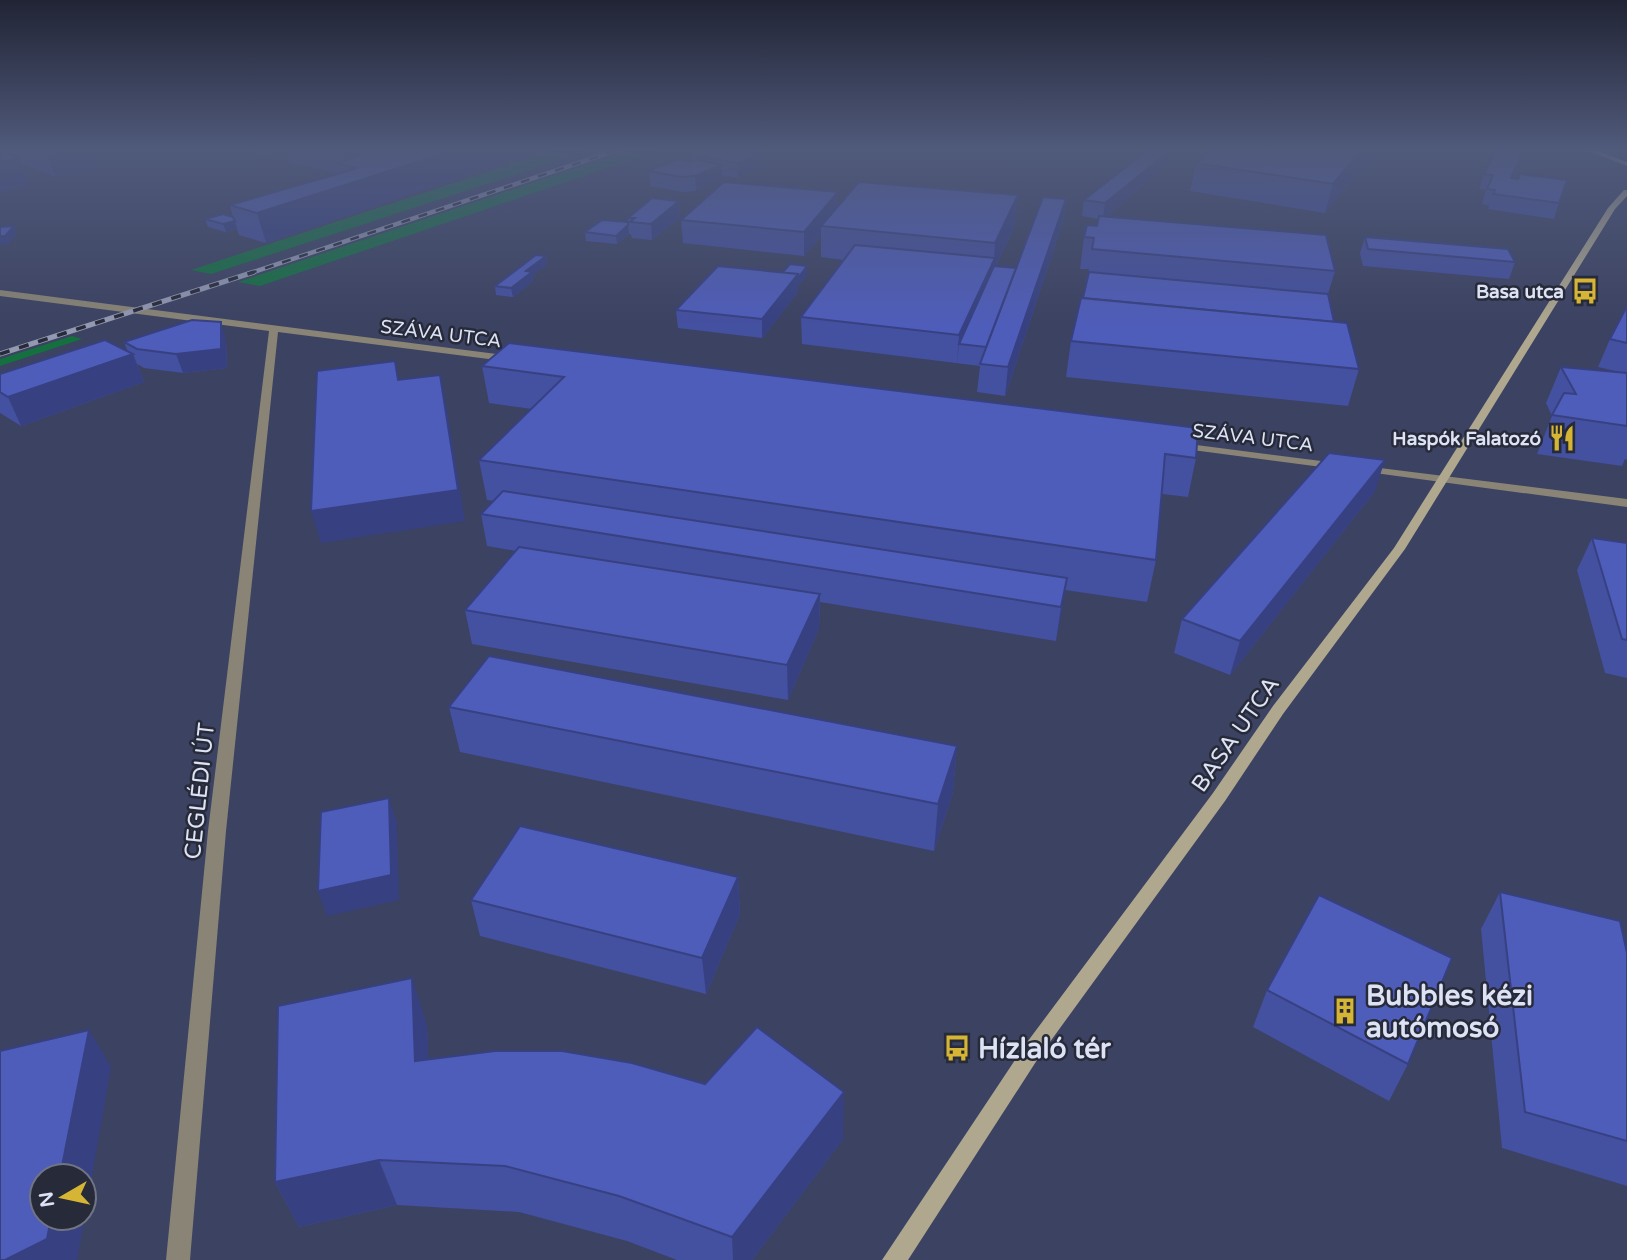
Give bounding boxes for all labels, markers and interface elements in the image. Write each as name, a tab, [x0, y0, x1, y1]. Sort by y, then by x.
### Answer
bus stop icon: Basa utca	[1570, 276, 1600, 306]
place label: Basa utca	[1476, 281, 1564, 303]
street label: SZÁVA UTCA	[379, 315, 503, 352]
street label: SZÁVA UTCA	[1191, 419, 1315, 456]
restaurant icon: Haspók Falatozó	[1547, 423, 1577, 453]
place label: Haspók Falatozó	[1392, 428, 1541, 451]
street label: BASA UTCA	[1186, 671, 1286, 798]
street label: CEGLÉDI ÚT	[179, 721, 221, 861]
place label: Bubbles kézi autómosó	[1366, 979, 1533, 1045]
building icon: Bubbles kézi autómosó	[1330, 996, 1360, 1026]
place label: Hízlaló tér	[978, 1032, 1112, 1066]
bus stop icon: Hízlaló tér	[942, 1033, 972, 1063]
north arrow	[28, 1162, 98, 1232]
text: N	[35, 1190, 59, 1209]

